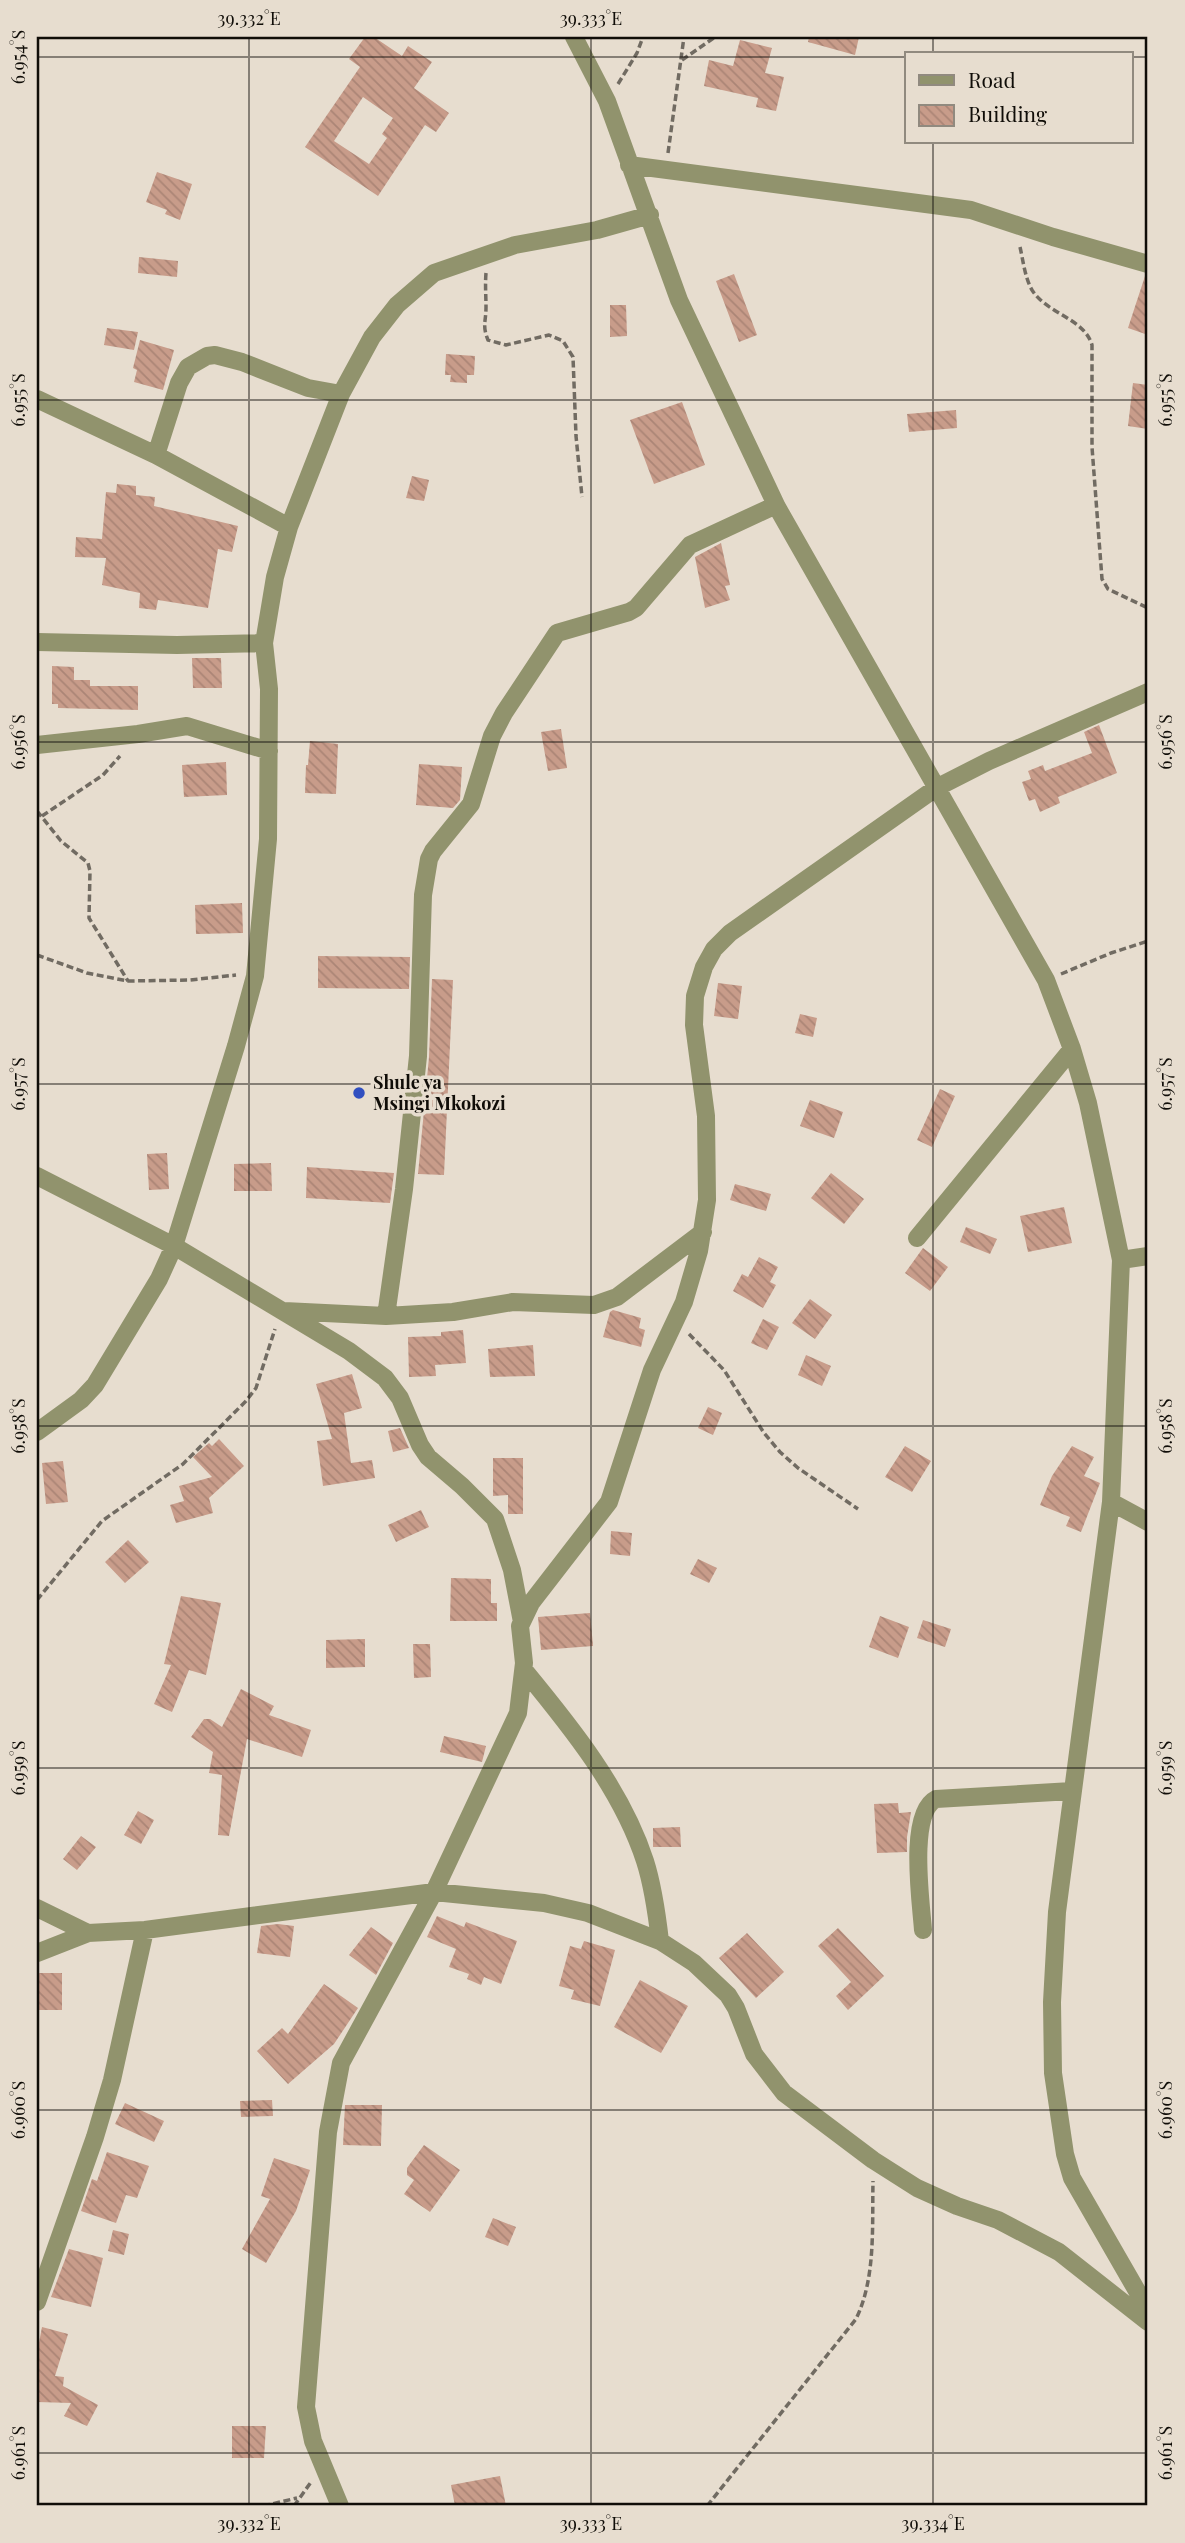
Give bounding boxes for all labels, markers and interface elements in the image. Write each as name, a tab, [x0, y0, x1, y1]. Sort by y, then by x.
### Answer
text: 39.332°E	[217, 6, 281, 30]
text: 39.333°E	[560, 6, 622, 30]
text: 6.954°S	[6, 30, 30, 84]
legend	[905, 52, 1132, 144]
text: Road	[968, 65, 1016, 93]
text: Building	[968, 99, 1047, 127]
text: 6.955°S	[6, 373, 30, 427]
text: 6.955°S	[1153, 373, 1177, 427]
text: 6.956°S	[6, 714, 30, 770]
text: 6.956°S	[1153, 714, 1177, 770]
text: 6.957°S	[6, 1057, 30, 1111]
text: 6.957°S	[1153, 1057, 1177, 1111]
place label: Shule ya Msingi Mkokozi	[373, 1070, 506, 1115]
marker: Shule ya Msingi Mkokozi	[351, 1085, 367, 1101]
text: 6.958°S	[6, 1398, 30, 1454]
text: 6.958°S	[1153, 1398, 1177, 1454]
text: 6.959°S	[6, 1741, 30, 1795]
text: 6.959°S	[1153, 1741, 1177, 1795]
text: 6.960°S	[6, 2081, 30, 2139]
text: 6.960°S	[1153, 2081, 1177, 2139]
text: 6.961°S	[6, 2426, 30, 2480]
text: 6.961°S	[1153, 2426, 1177, 2480]
text: 39.332°E	[217, 2511, 281, 2535]
text: 39.333°E	[560, 2511, 622, 2535]
text: 39.334°E	[901, 2511, 965, 2535]

